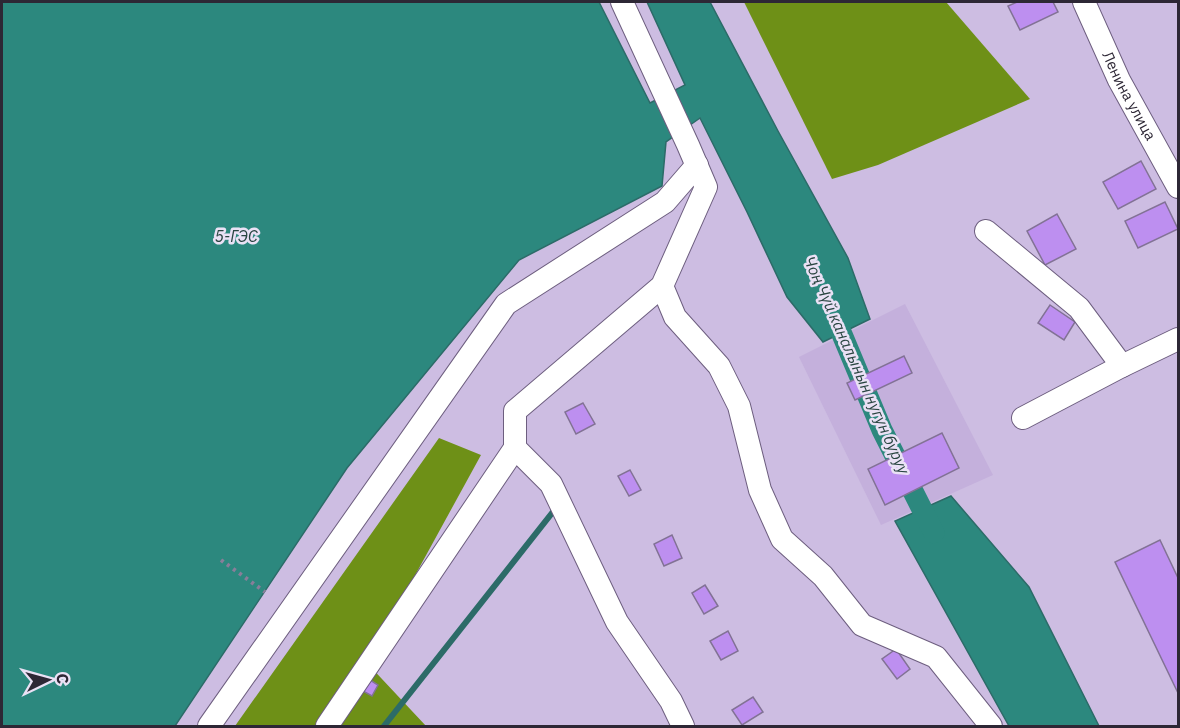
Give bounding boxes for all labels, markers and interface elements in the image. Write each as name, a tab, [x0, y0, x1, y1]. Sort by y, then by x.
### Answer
street label: Ленина улица	[1098, 48, 1160, 144]
water label: 5-ГЭС	[214, 226, 258, 246]
water label: Чоң Чүй каналынын нугун буруу	[800, 253, 915, 478]
north arrow	[18, 650, 78, 710]
text: С	[53, 673, 73, 685]

